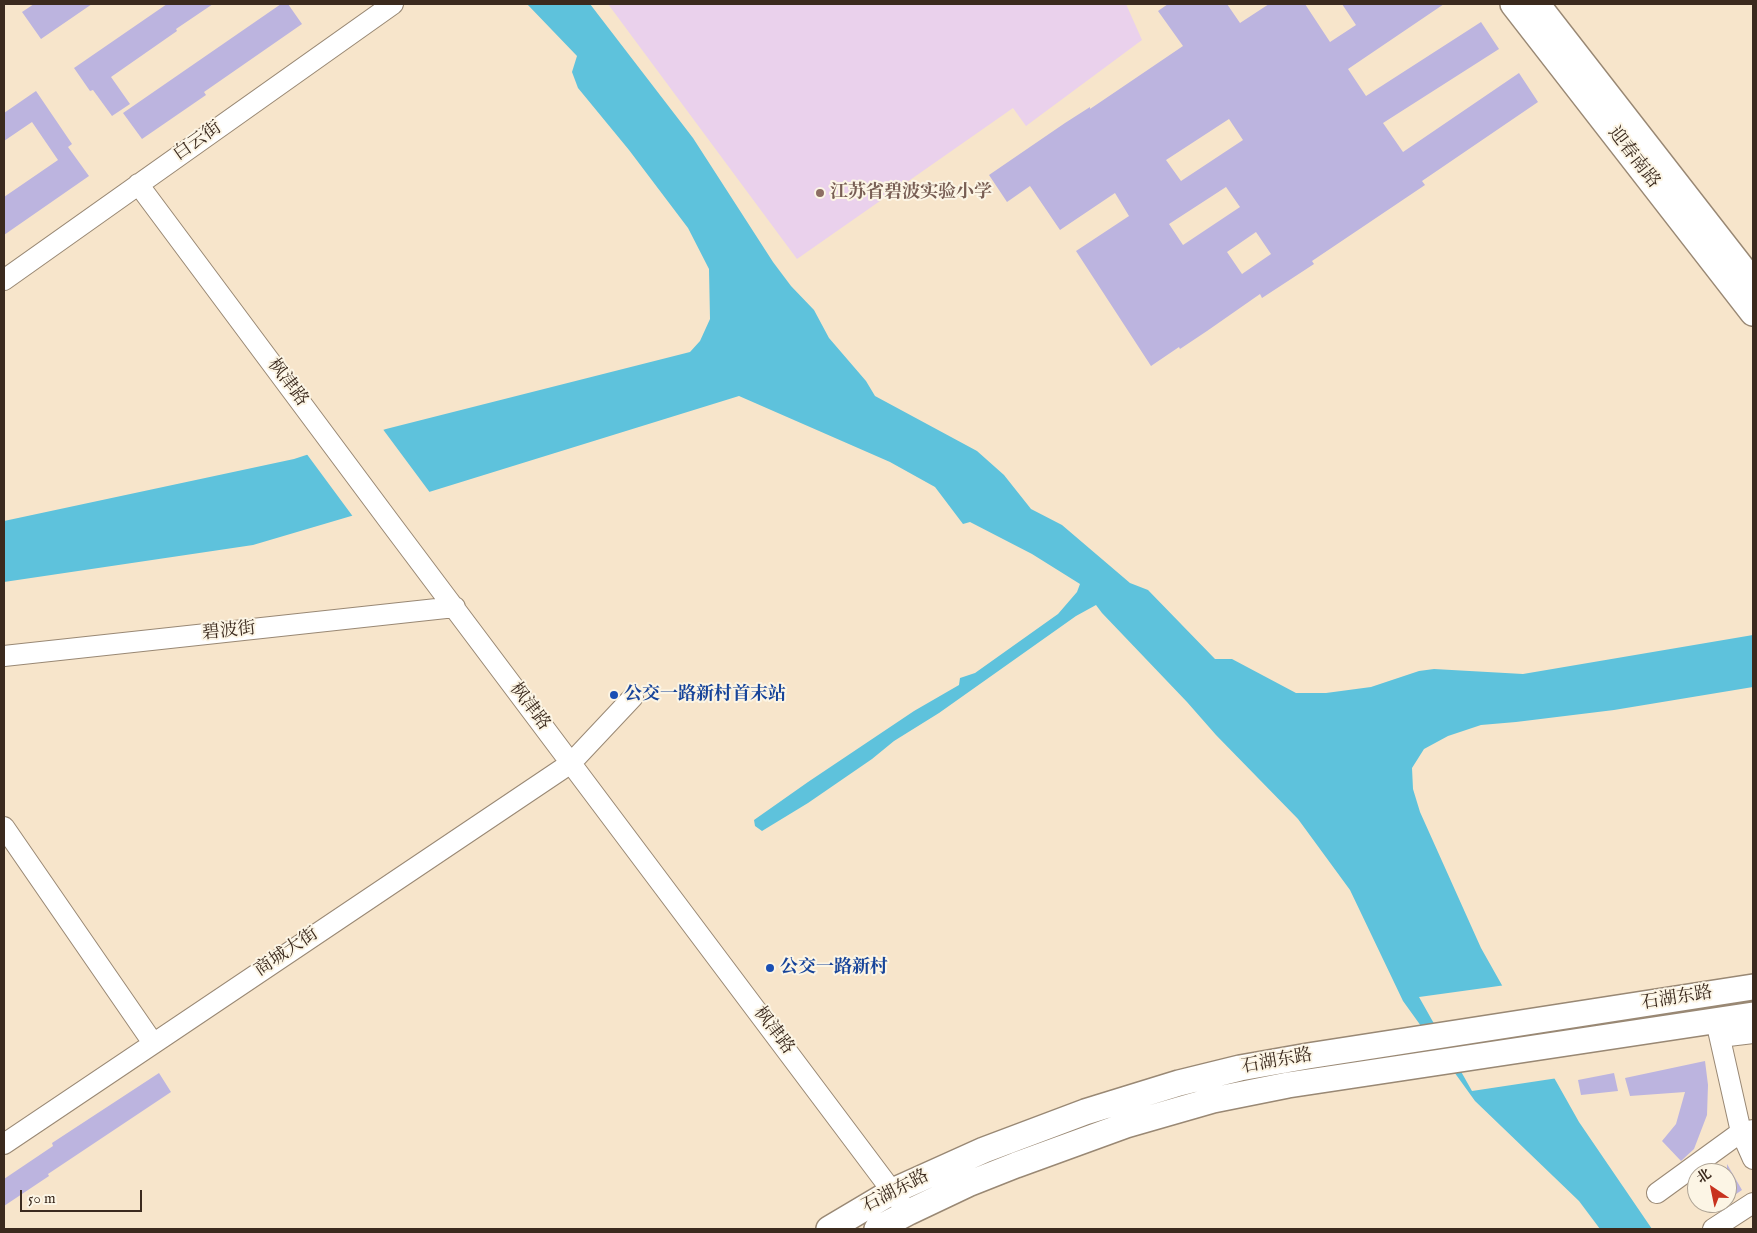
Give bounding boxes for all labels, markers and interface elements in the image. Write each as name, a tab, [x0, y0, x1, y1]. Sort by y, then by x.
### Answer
street label: 白云街	[170, 118, 226, 166]
street label: 迎春南路	[1602, 123, 1664, 193]
place label: 江苏省碧波实验小学	[830, 182, 992, 204]
marker: 江苏省碧波实验小学	[814, 187, 826, 199]
street label: 枫津路	[262, 355, 312, 411]
street label: 碧波街	[201, 618, 257, 646]
street label: 枫津路	[504, 679, 554, 735]
place label: 公交一路新村首末站	[624, 684, 786, 706]
marker: 公交一路新村首末站	[608, 689, 620, 701]
street label: 商城大街	[251, 924, 323, 982]
place label: 公交一路新村	[780, 957, 888, 979]
marker: 公交一路新村	[764, 962, 776, 974]
street label: 石湖东路	[1640, 983, 1714, 1015]
street label: 枫津路	[748, 1003, 798, 1059]
street label: 石湖东路	[1240, 1045, 1314, 1079]
north arrow	[1687, 1163, 1737, 1213]
text: 北	[1693, 1165, 1715, 1188]
street label: 石湖东路	[859, 1166, 933, 1218]
scale bar	[22, 1180, 145, 1212]
text: 50 m	[28, 1189, 56, 1208]

